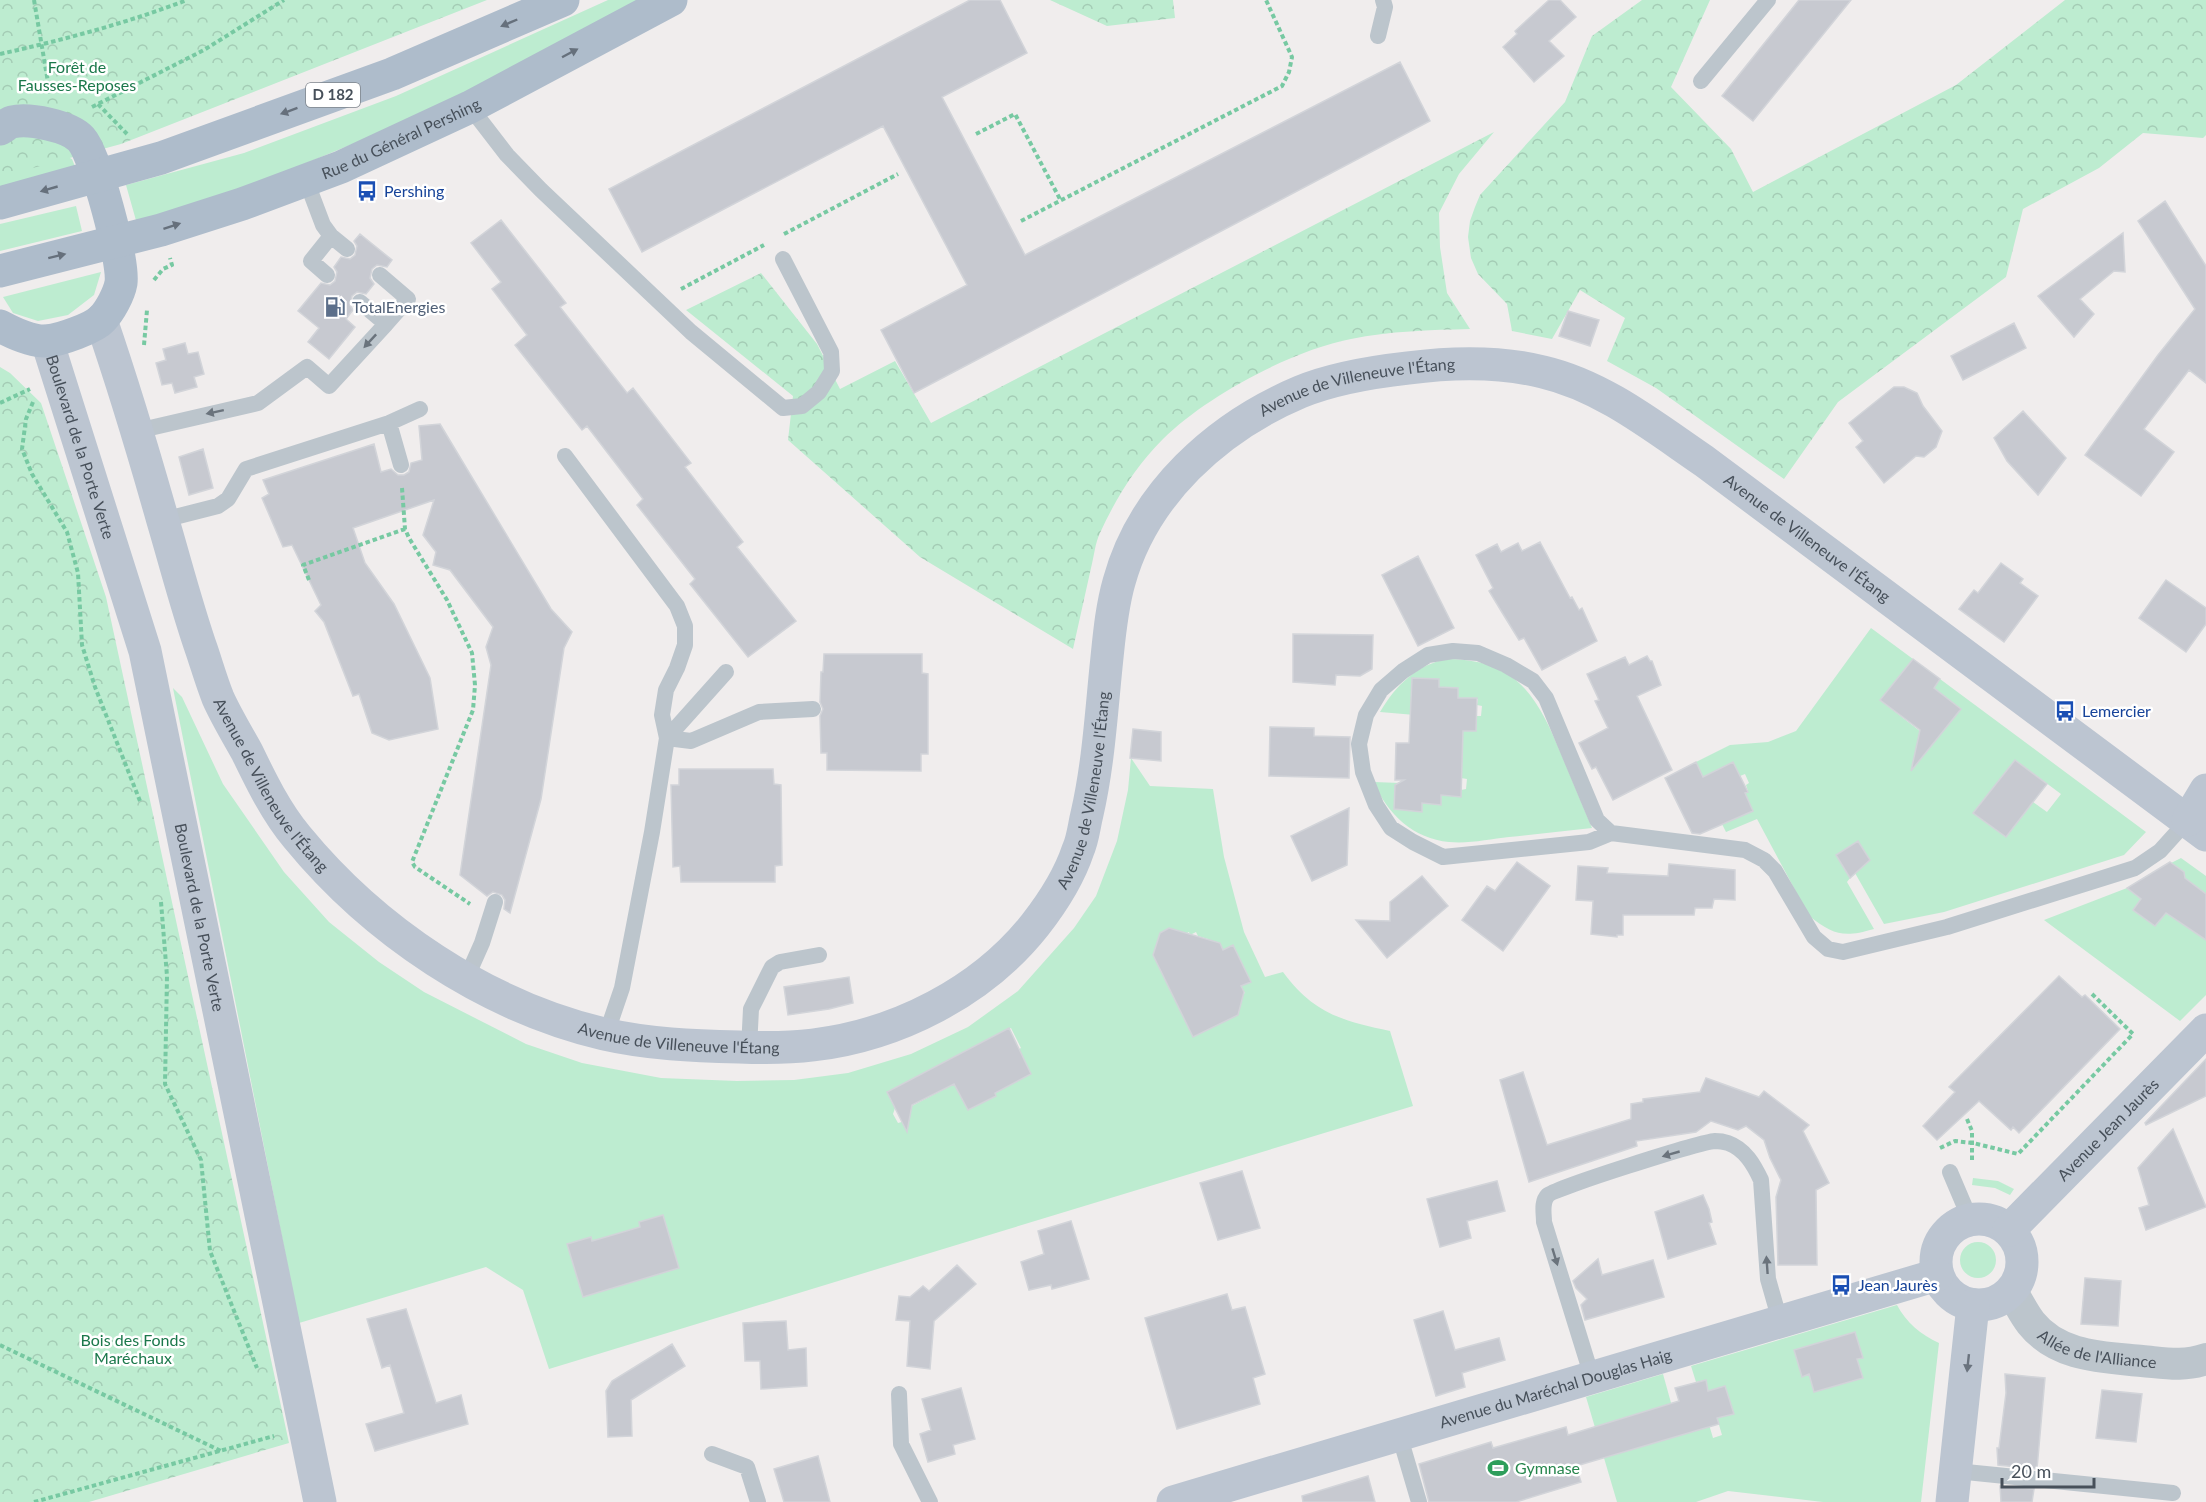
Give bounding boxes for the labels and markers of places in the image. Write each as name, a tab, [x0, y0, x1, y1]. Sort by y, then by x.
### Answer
bus stop icon: Pershing	[355, 179, 379, 203]
place label: Pershing	[384, 181, 444, 200]
fuel station icon: TotalEnergies	[323, 295, 347, 319]
place label: TotalEnergies	[352, 297, 445, 316]
bus stop icon: Lemercier	[2053, 699, 2077, 723]
place label: Lemercier	[2082, 701, 2151, 720]
bus stop icon: Jean Jaurès	[1829, 1273, 1853, 1297]
place label: Jean Jaurès	[1858, 1275, 1938, 1294]
sports icon: Gymnase	[1486, 1456, 1510, 1480]
place label: Gymnase	[1515, 1458, 1580, 1477]

